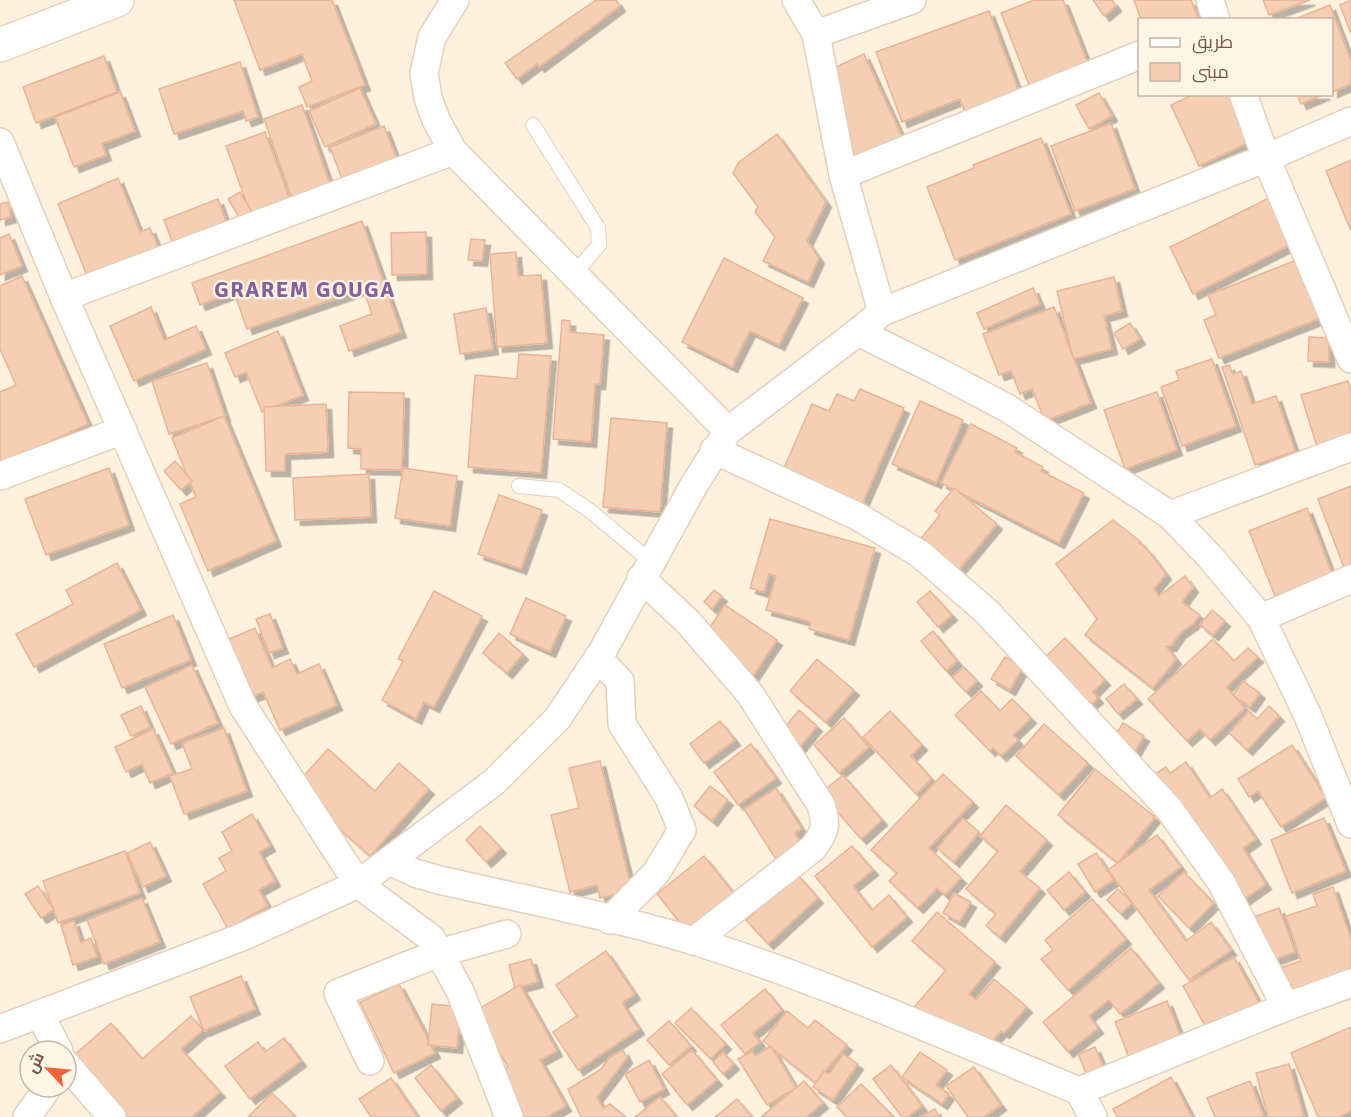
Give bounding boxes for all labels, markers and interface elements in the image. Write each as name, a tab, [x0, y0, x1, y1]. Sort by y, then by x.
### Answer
legend	[1138, 18, 1333, 96]
text: طريق	[1192, 31, 1233, 54]
text: مبنى	[1192, 61, 1229, 83]
district label: GRAREM GOUGA	[214, 276, 396, 303]
north arrow	[18, 1039, 78, 1099]
text: ش	[22, 1049, 49, 1076]

